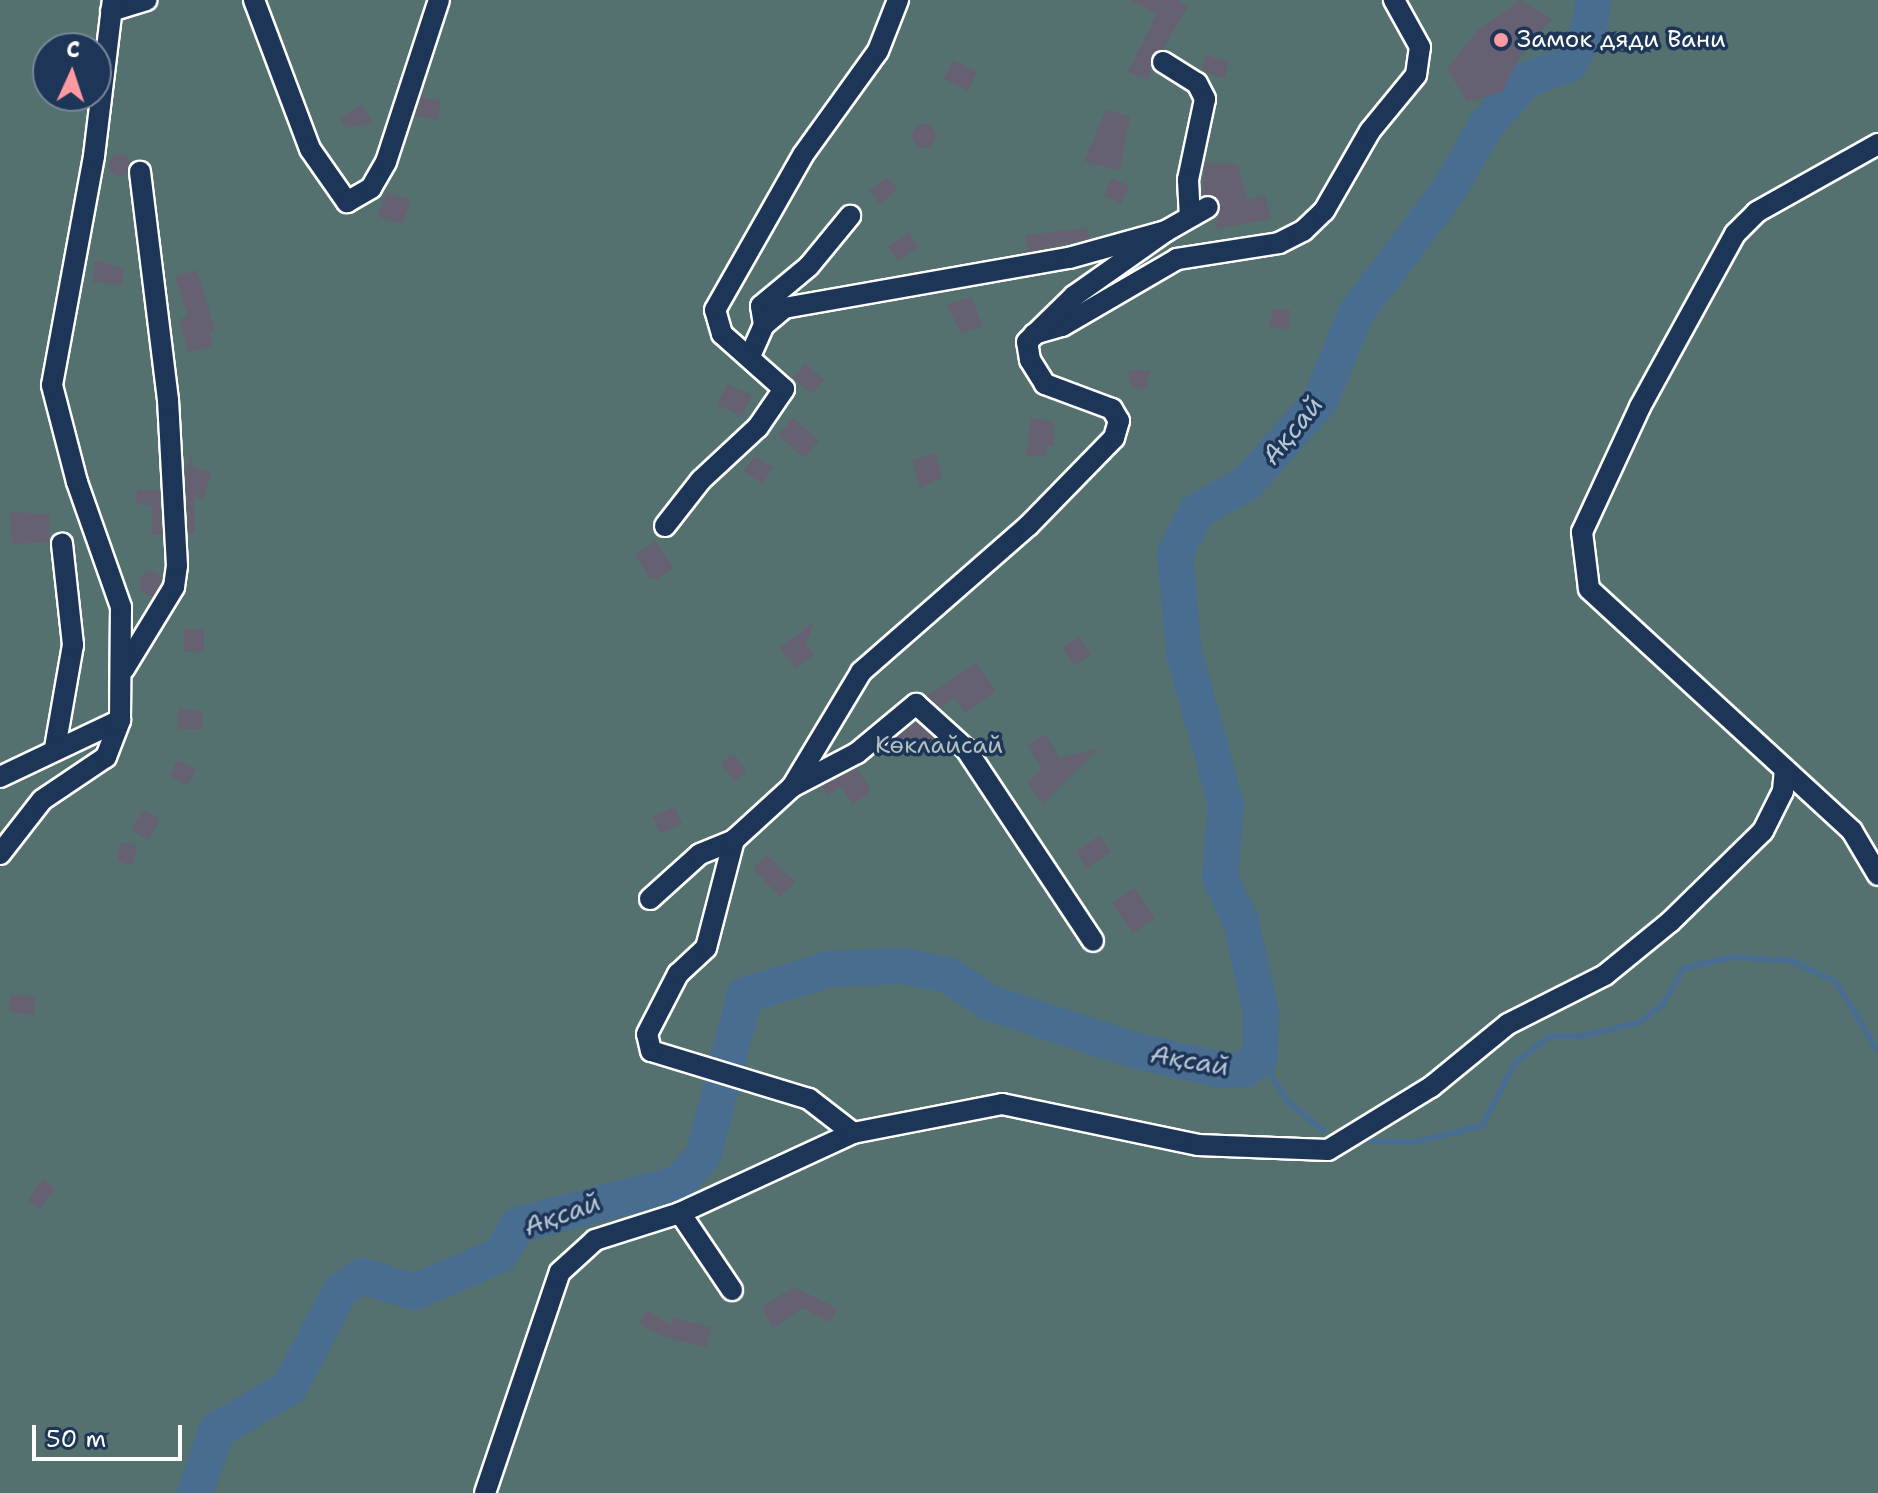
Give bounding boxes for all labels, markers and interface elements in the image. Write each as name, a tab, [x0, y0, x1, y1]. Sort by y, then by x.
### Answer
place label: Замок дяди Вани	[1517, 26, 1726, 54]
marker: Замок дяди Вани	[1492, 31, 1510, 49]
north arrow	[32, 32, 112, 112]
text: С	[66, 35, 81, 64]
water label: Ақсай	[1255, 389, 1329, 471]
park label: Көклайсай	[875, 732, 1003, 760]
water label: Ақсай	[1148, 1038, 1232, 1082]
water label: Ақсай	[519, 1186, 605, 1242]
scale bar	[36, 1409, 186, 1459]
text: 50 m	[46, 1423, 106, 1455]

